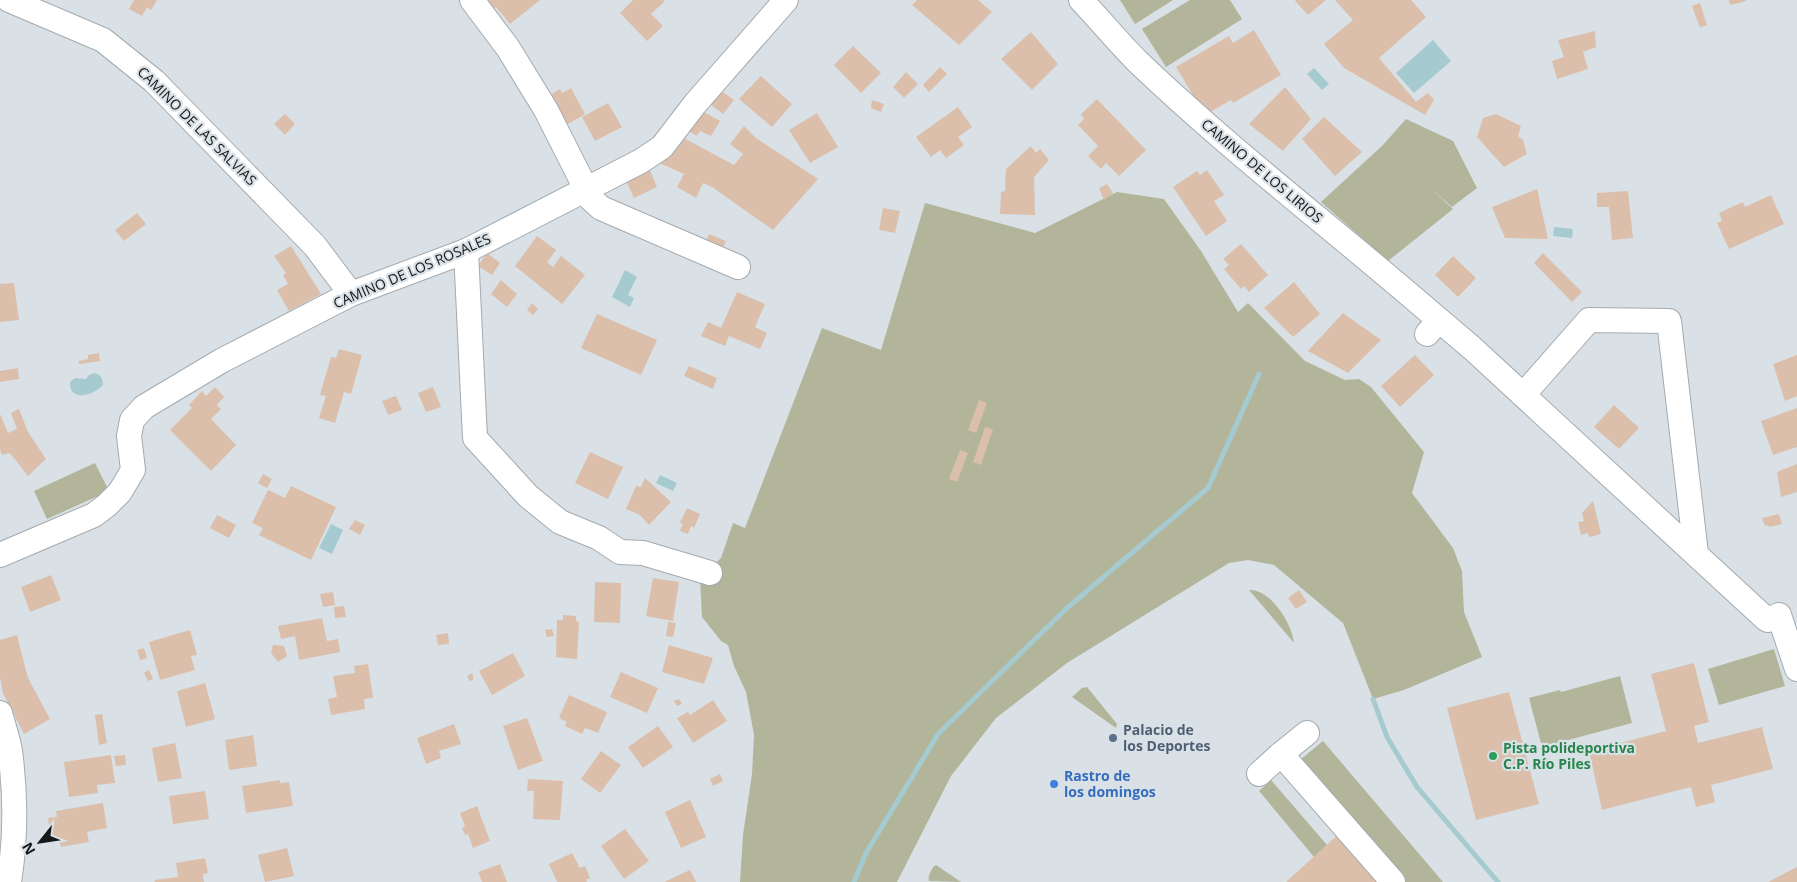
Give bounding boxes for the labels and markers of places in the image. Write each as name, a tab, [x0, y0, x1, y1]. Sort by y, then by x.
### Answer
place label: Palacio de los Deportes	[1123, 720, 1210, 755]
marker: Palacio de los Deportes	[1107, 732, 1119, 744]
place label: Pista polideportiva C.P. Río Piles	[1503, 738, 1635, 773]
marker: Pista polideportiva C.P. Río Piles	[1487, 750, 1499, 762]
place label: Rastro de los domingos	[1064, 766, 1156, 801]
marker: Rastro de los domingos	[1048, 778, 1060, 790]

